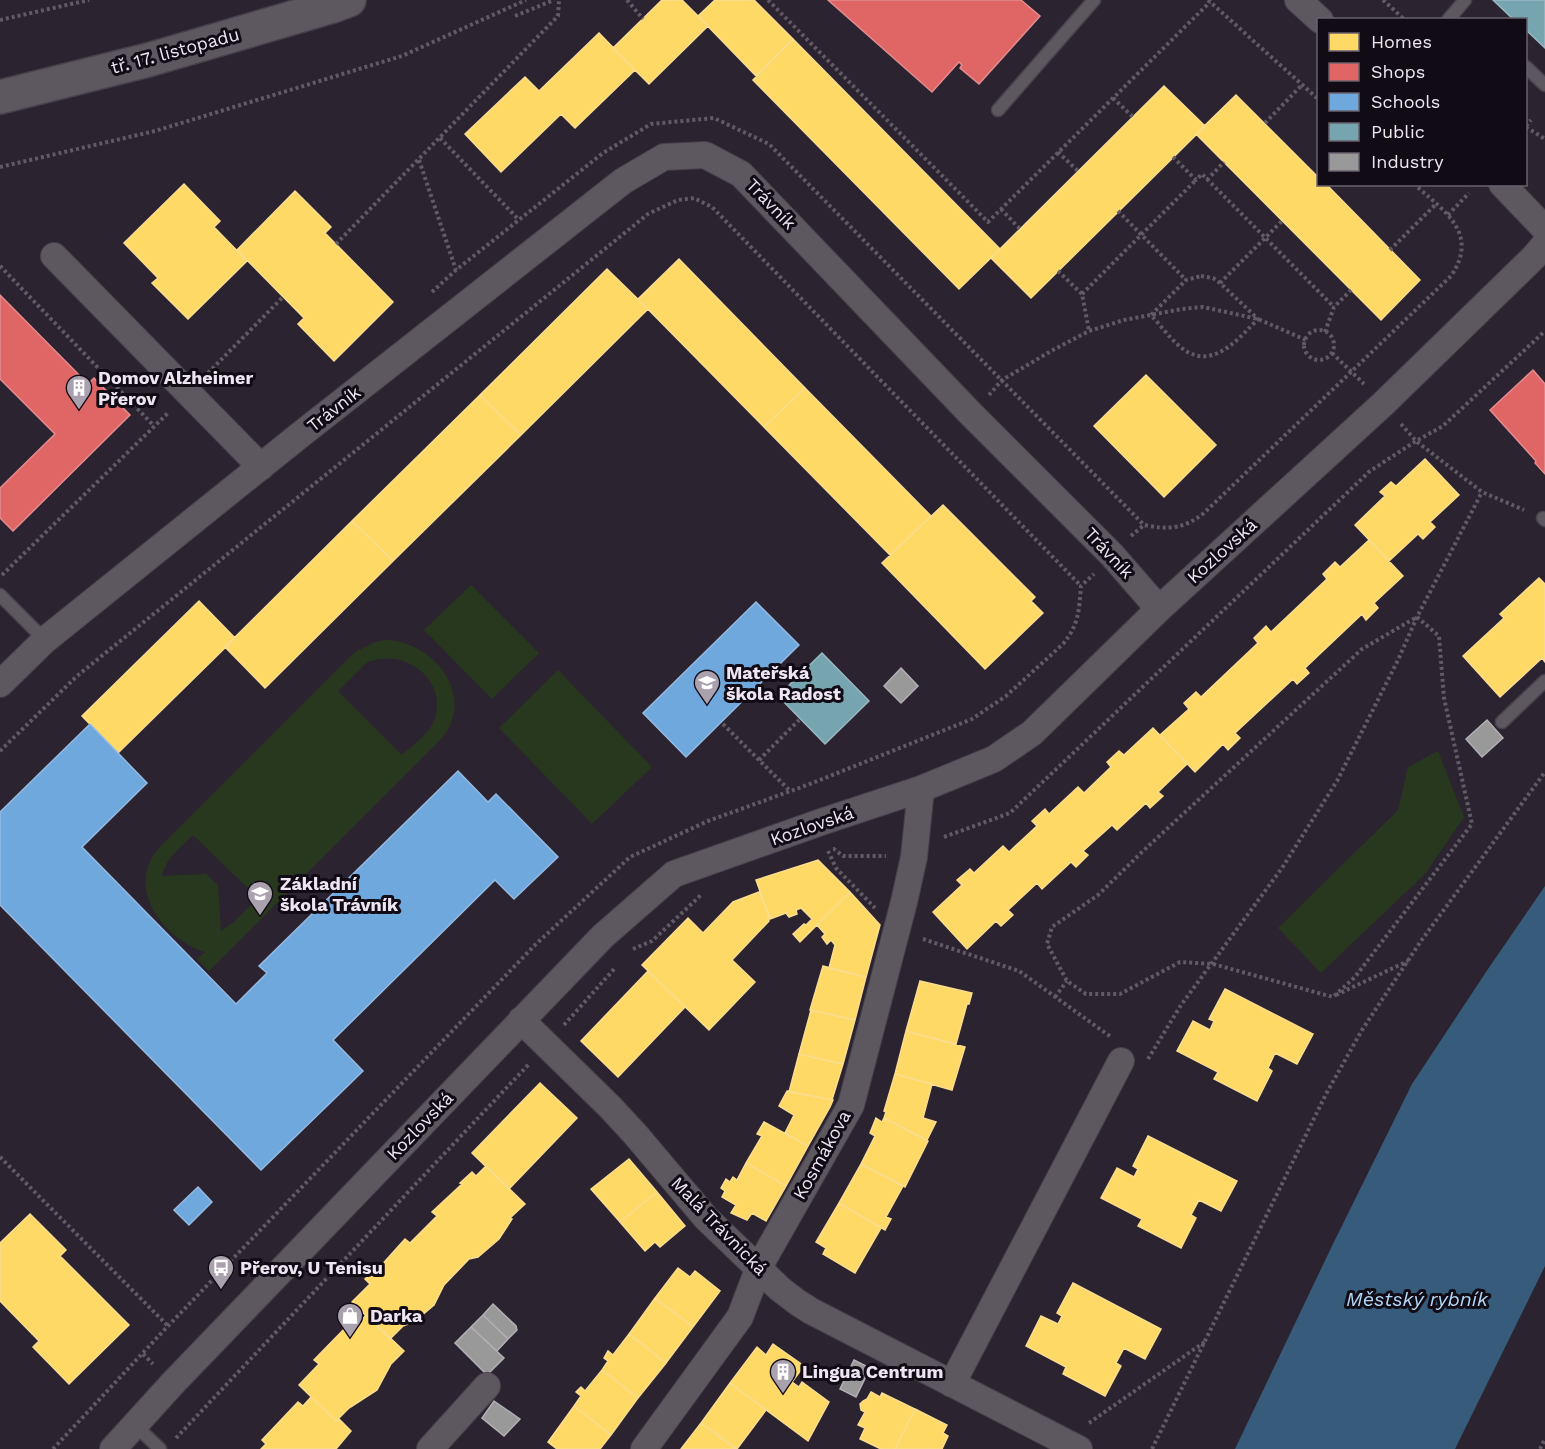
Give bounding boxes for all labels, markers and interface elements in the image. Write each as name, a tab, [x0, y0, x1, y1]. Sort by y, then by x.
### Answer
legend	[1317, 18, 1527, 186]
street label: tř. 17. listopadu	[108, 23, 241, 78]
text: Homes	[1371, 31, 1432, 52]
text: Shops	[1371, 61, 1425, 82]
text: Schools	[1371, 91, 1440, 112]
text: Public	[1371, 121, 1425, 142]
text: Industry	[1371, 151, 1444, 172]
street label: Trávník	[742, 174, 800, 233]
place label: Domov Alzheimer Přerov	[98, 367, 253, 409]
building icon: Domov Alzheimer Přerov	[64, 373, 94, 411]
street label: Trávník	[303, 381, 365, 436]
street label: Kozlovská	[1183, 514, 1261, 587]
street label: Trávník	[1081, 523, 1138, 583]
place label: Mateřská škola Radost	[726, 662, 841, 704]
school or university icon: Mateřská škola Radost	[692, 668, 722, 706]
street label: Kozlovská	[768, 802, 856, 850]
place label: Základní škola Trávník	[280, 873, 399, 915]
school or university icon: Základní škola Trávník	[245, 879, 275, 917]
street label: Kozlovská	[382, 1087, 457, 1164]
street label: Kosmákova	[788, 1107, 855, 1203]
street label: Malá Trávnická	[667, 1172, 772, 1279]
bus stop icon: Přerov, U Tenisu	[206, 1253, 236, 1291]
place label: Přerov, U Tenisu	[240, 1257, 383, 1278]
water label: Městský rybník	[1346, 1287, 1489, 1311]
shop icon: Darka	[335, 1301, 365, 1339]
place label: Darka	[370, 1305, 423, 1326]
building icon: Lingua Centrum	[768, 1357, 798, 1395]
place label: Lingua Centrum	[802, 1361, 943, 1382]

